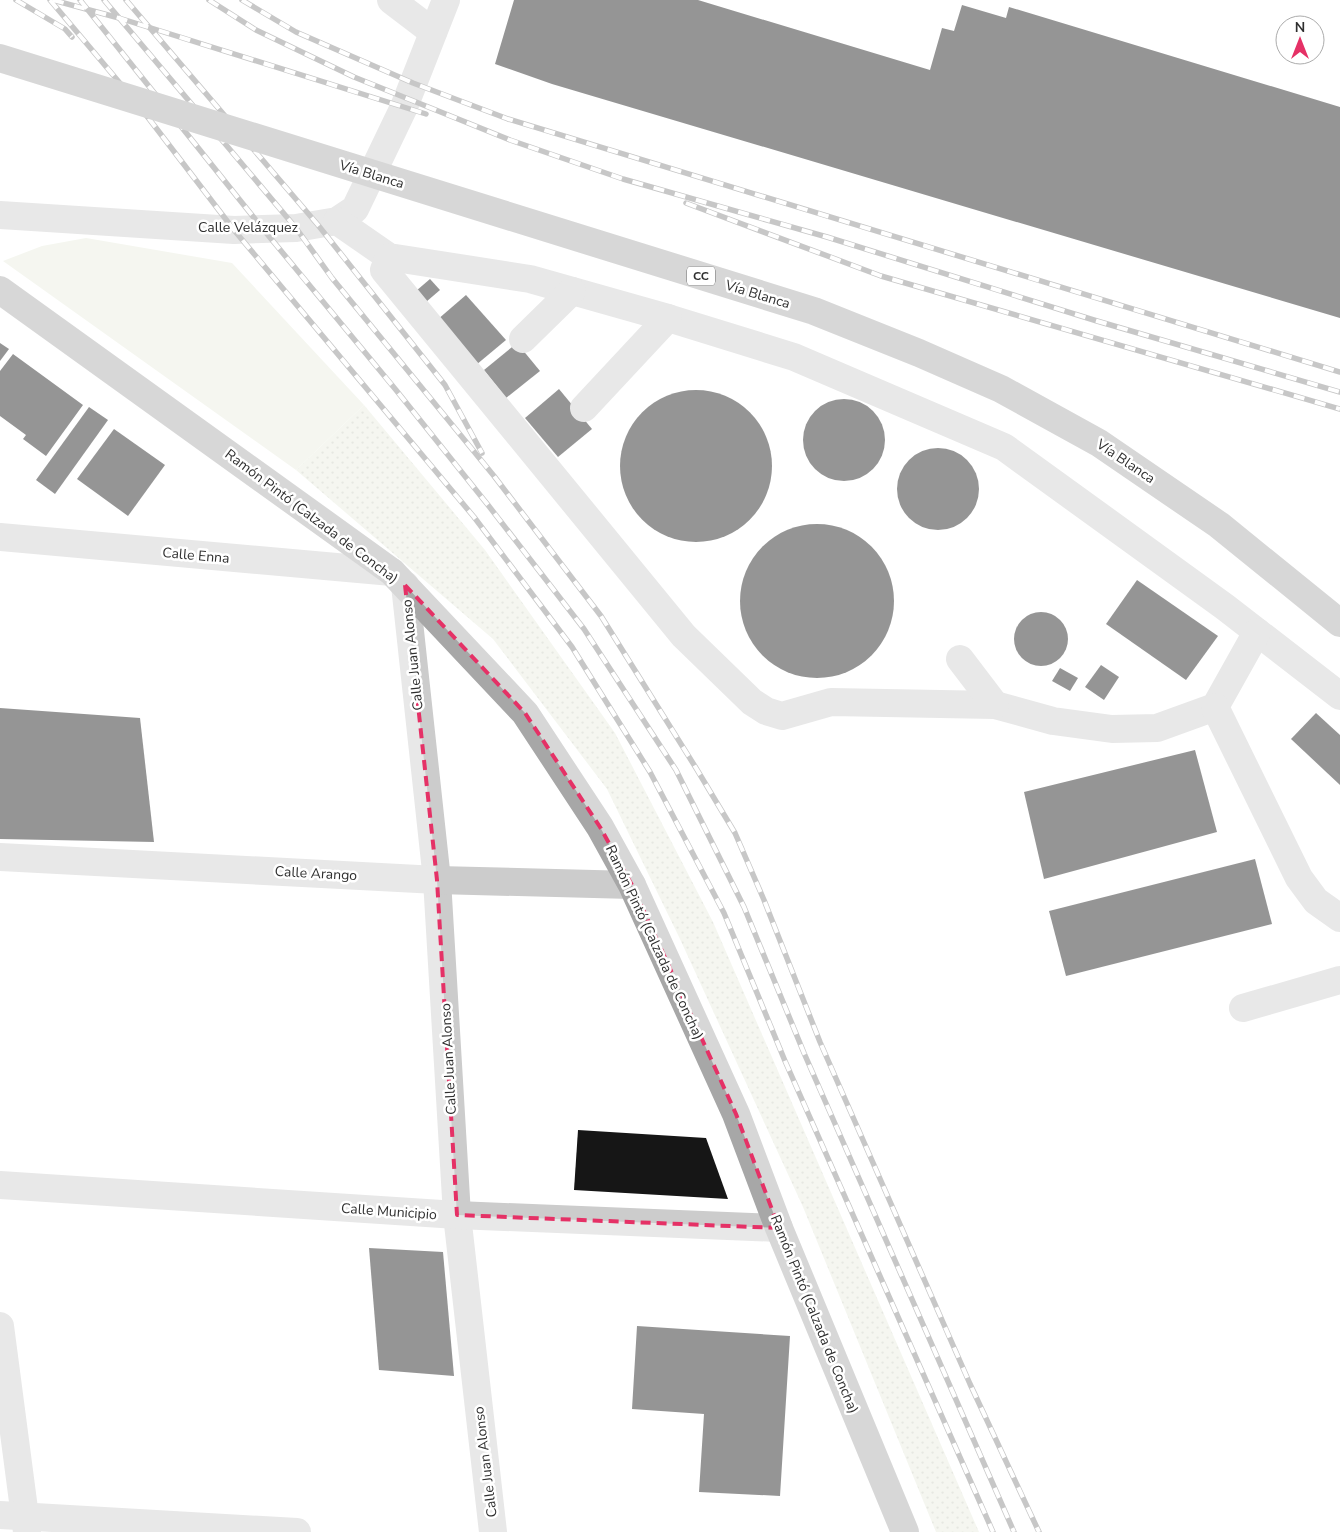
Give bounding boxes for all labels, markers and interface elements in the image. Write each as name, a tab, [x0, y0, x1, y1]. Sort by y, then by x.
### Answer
north arrow	[1275, 15, 1325, 65]
text: N	[1295, 18, 1305, 37]
street label: Vía Blanca	[336, 155, 407, 193]
street label: Calle Velázquez	[198, 218, 299, 237]
road number: CC	[687, 266, 715, 286]
street label: Vía Blanca	[722, 275, 793, 313]
street label: Vía Blanca	[1092, 434, 1159, 488]
street label: Ramón Pintó (Calzada de Concha)	[221, 445, 402, 588]
street label: Calle Enna	[162, 543, 230, 568]
street label: Calle Juan Alonso	[397, 598, 428, 712]
street label: Ramón Pintó (Calzada de Concha)	[601, 842, 708, 1043]
street label: Calle Arango	[274, 862, 358, 885]
street label: Calle Juan Alonso	[436, 1002, 461, 1115]
street label: Calle Municipio	[341, 1199, 438, 1224]
street label: Ramón Pintó (Calzada de Concha)	[766, 1212, 863, 1416]
street label: Calle Juan Alonso	[469, 1405, 502, 1519]

